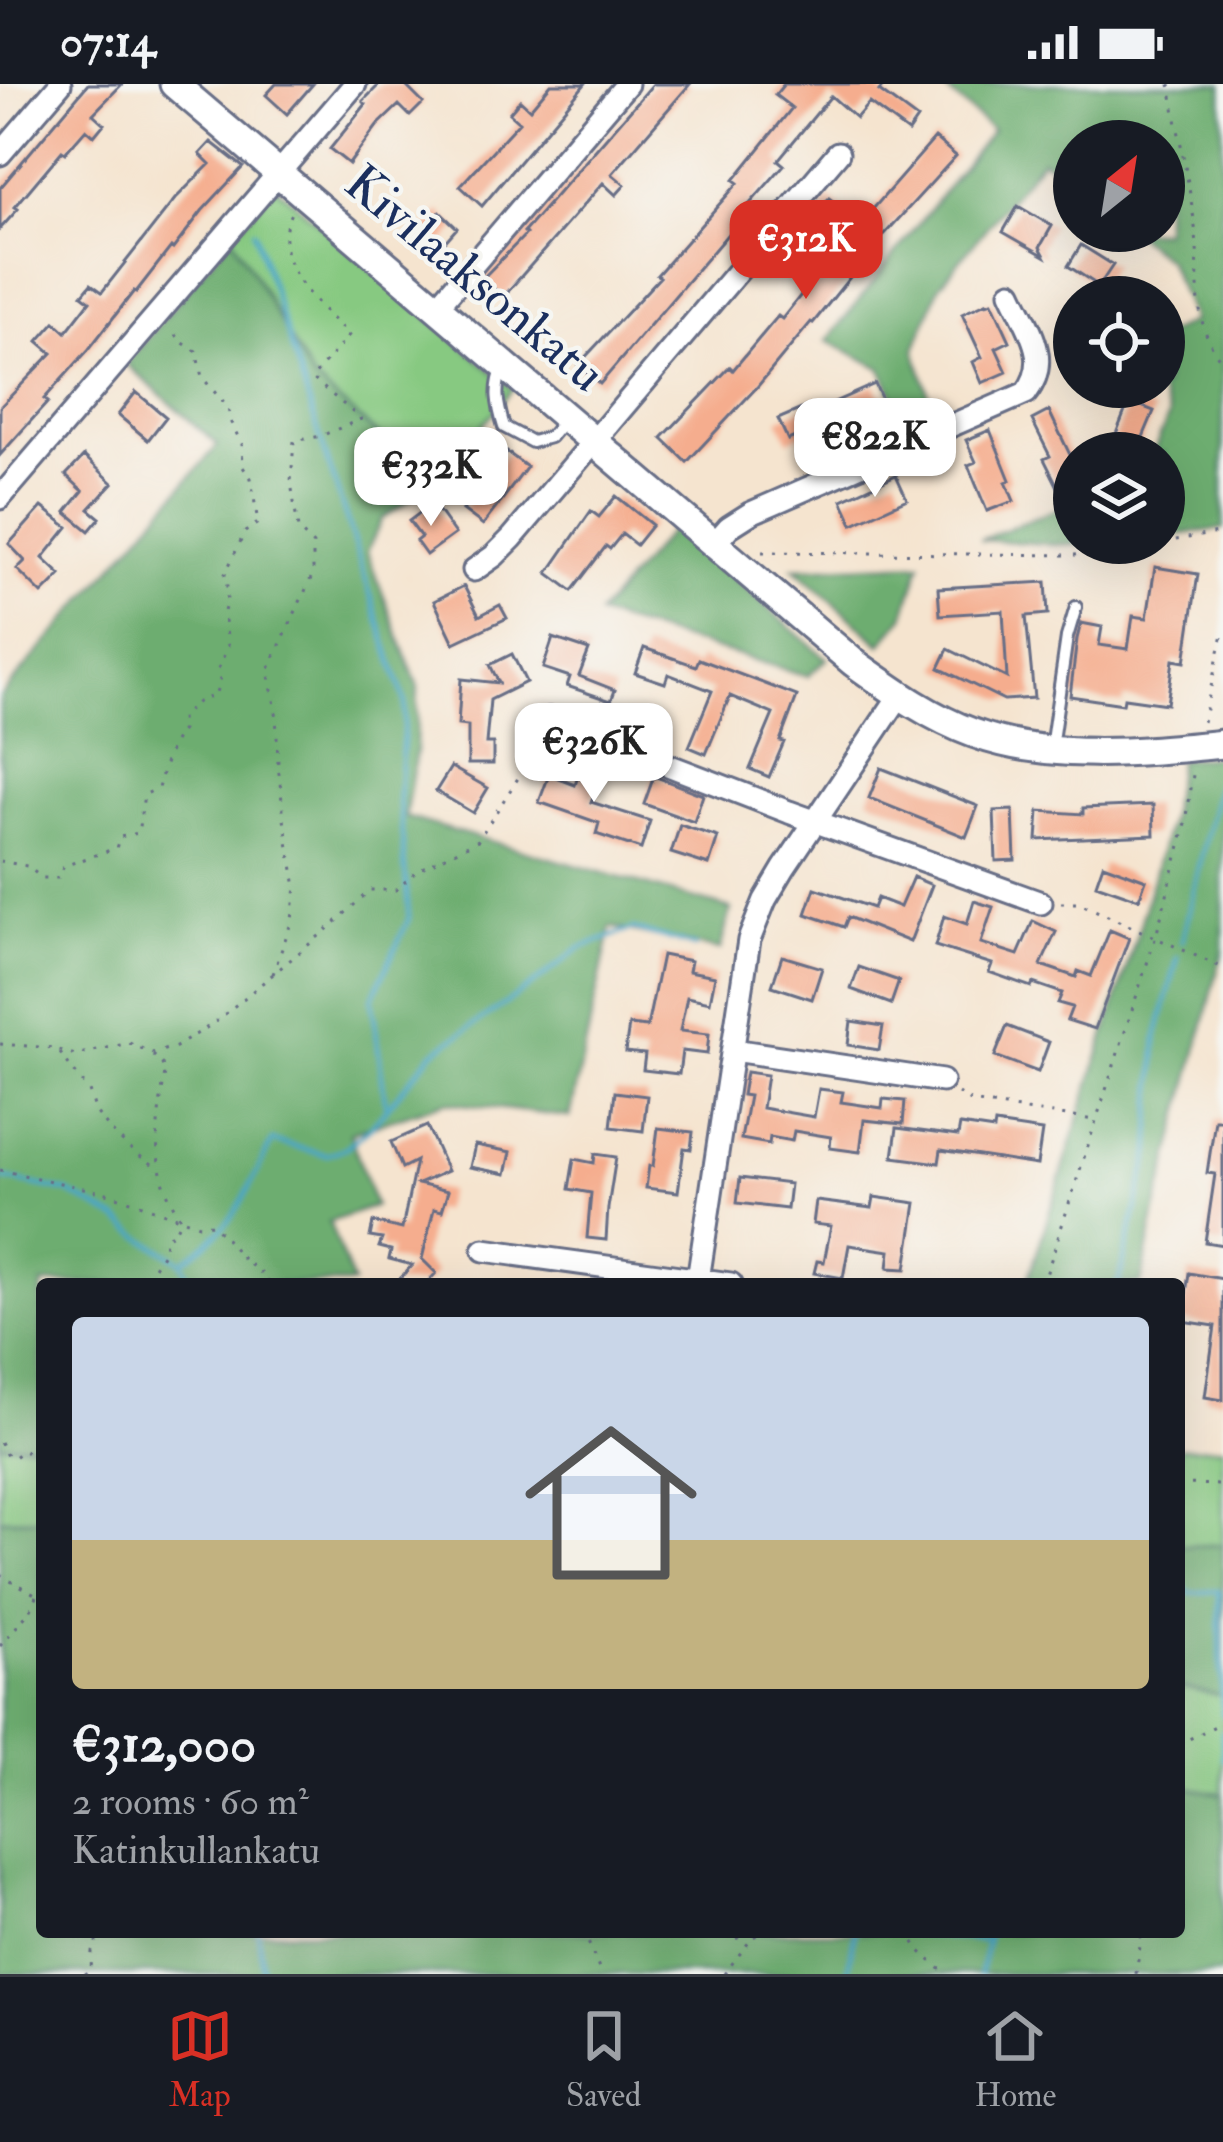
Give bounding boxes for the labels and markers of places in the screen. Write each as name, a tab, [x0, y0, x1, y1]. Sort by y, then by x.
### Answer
pin: €312K	[722, 200, 890, 302]
pin: €822K	[791, 398, 959, 500]
pin: €332K	[347, 427, 515, 529]
pin: €326K	[510, 703, 678, 805]

